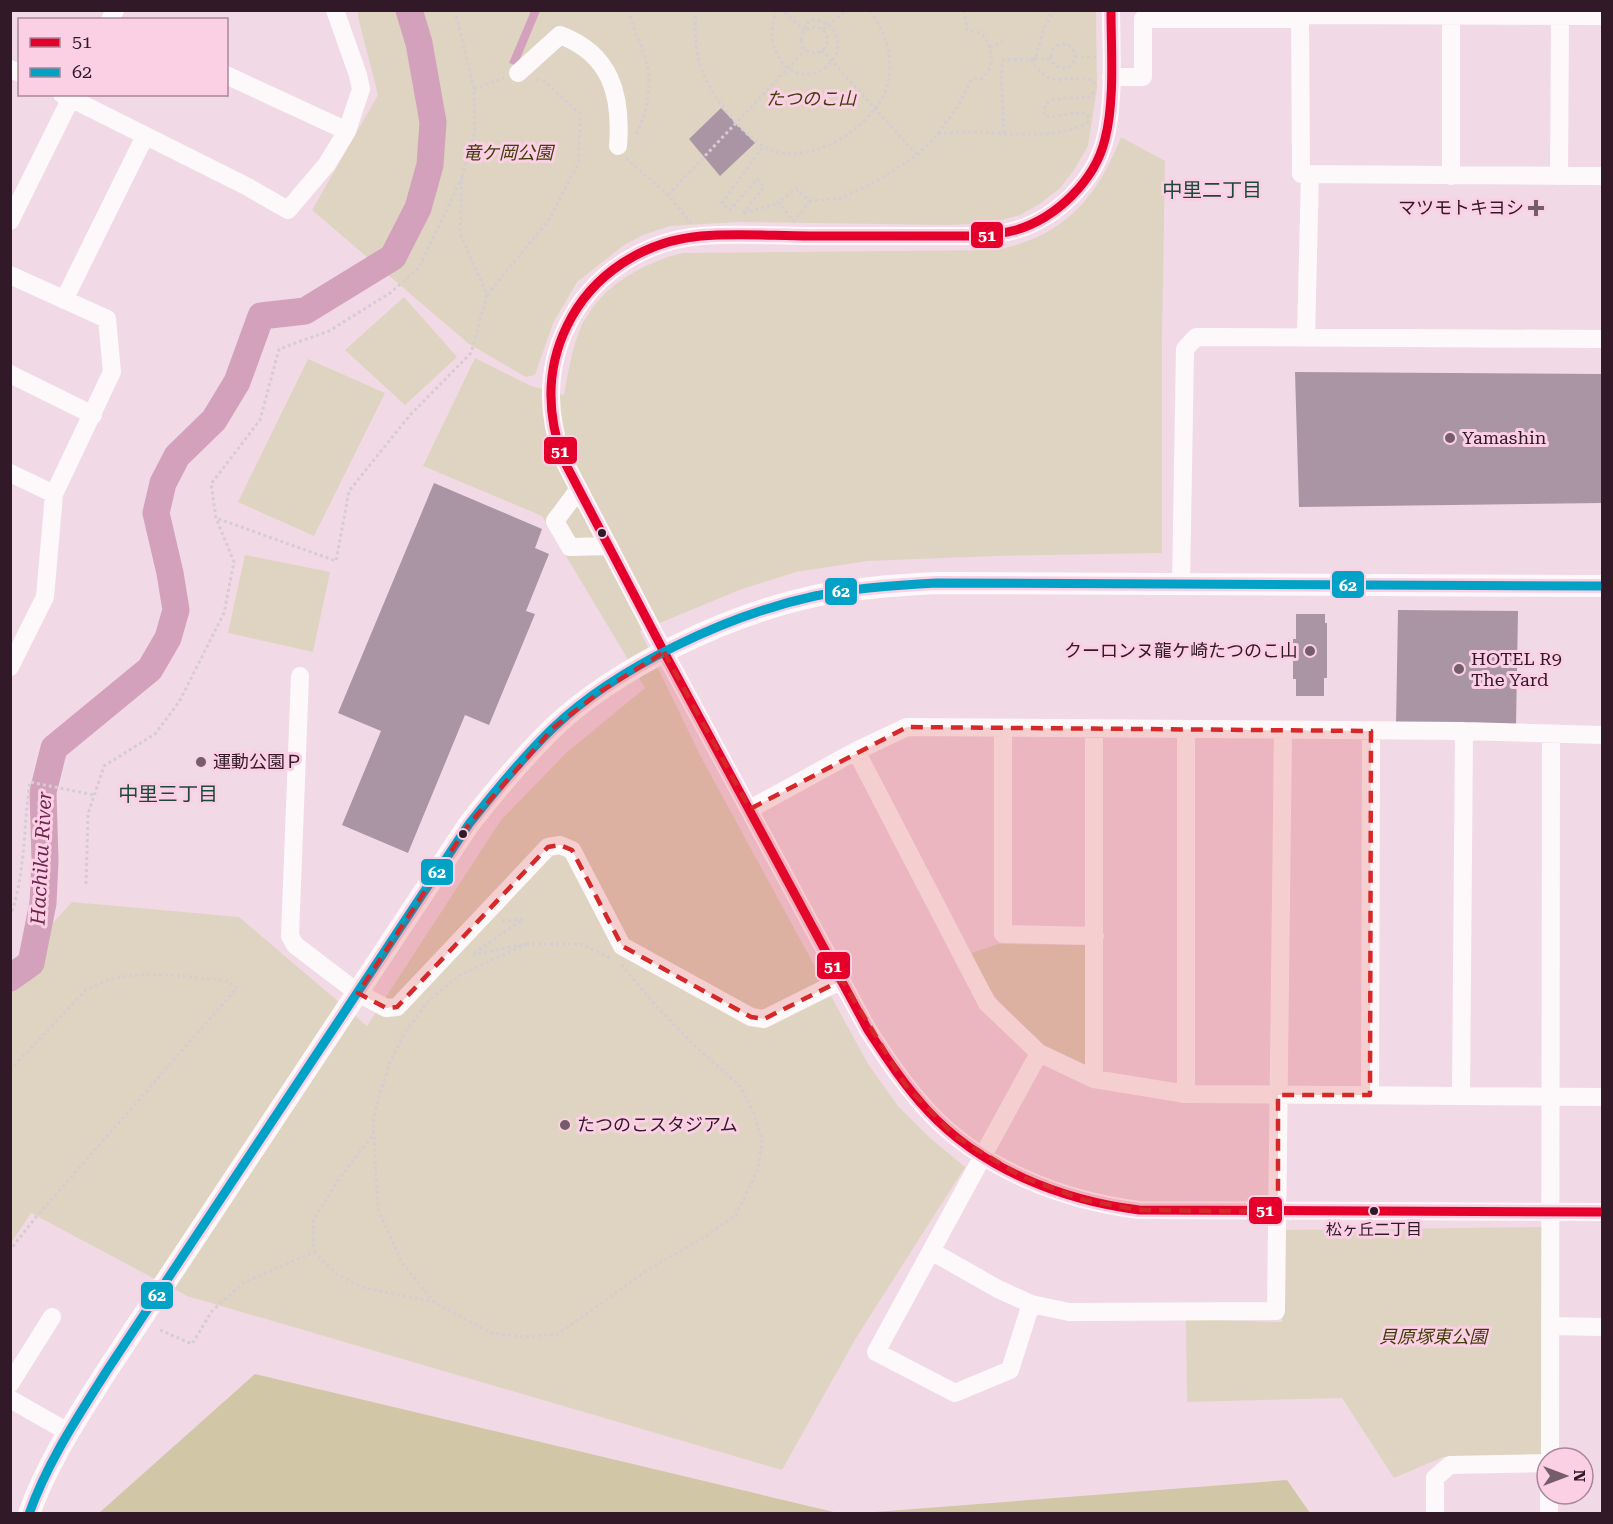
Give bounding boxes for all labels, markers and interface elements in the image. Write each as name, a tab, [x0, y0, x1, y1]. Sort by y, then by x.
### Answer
legend	[18, 18, 228, 96]
text: 51	[72, 31, 92, 52]
text: 62	[72, 61, 92, 82]
park label: たつのこ山	[766, 88, 857, 109]
park label: 竜ケ岡公園	[463, 142, 556, 163]
district label: 中里二丁目	[1162, 178, 1262, 202]
place label: マツモトキヨシ	[1398, 197, 1524, 218]
marker: マツモトキヨシ	[1529, 201, 1543, 215]
line badge: 51	[970, 221, 1004, 249]
text: 51	[978, 226, 996, 245]
place label: Yamashin	[1462, 427, 1547, 448]
marker: Yamashin	[1443, 431, 1457, 445]
line badge: 51	[543, 436, 578, 465]
text: 51	[551, 442, 569, 461]
unlabelled marker	[596, 527, 608, 539]
line badge: 62	[1331, 570, 1365, 599]
text: 62	[1339, 576, 1357, 595]
line badge: 62	[824, 577, 858, 606]
text: 62	[832, 582, 850, 601]
place label: クーロンヌ龍ケ崎たつのこ山	[1064, 640, 1298, 661]
marker: クーロンヌ龍ケ崎たつのこ山	[1303, 644, 1317, 658]
place label: HOTEL R9 The Yard	[1471, 648, 1562, 690]
marker: HOTEL R9 The Yard	[1452, 662, 1466, 676]
place label: 運動公園Ｐ	[213, 751, 303, 772]
marker: 運動公園Ｐ	[194, 755, 208, 769]
district label: 中里三丁目	[118, 782, 218, 806]
water label: Hachiku River	[25, 790, 57, 927]
unlabelled marker	[457, 828, 469, 840]
line badge: 62	[420, 858, 454, 886]
text: 62	[428, 863, 446, 882]
line badge: 51	[816, 951, 851, 980]
text: 51	[824, 957, 842, 976]
place label: たつのこスタジアム	[577, 1114, 738, 1135]
marker: たつのこスタジアム	[558, 1118, 572, 1132]
line badge: 51	[1248, 1196, 1283, 1225]
text: 51	[1256, 1201, 1274, 1220]
marker: 松ヶ丘二丁目	[1368, 1205, 1380, 1217]
place label: 松ヶ丘二丁目	[1326, 1220, 1422, 1239]
line badge: 62	[140, 1281, 174, 1310]
text: 62	[148, 1286, 166, 1305]
park label: 貝原塚東公園	[1379, 1326, 1490, 1347]
north arrow	[1535, 1446, 1595, 1506]
text: N	[1570, 1470, 1589, 1482]

